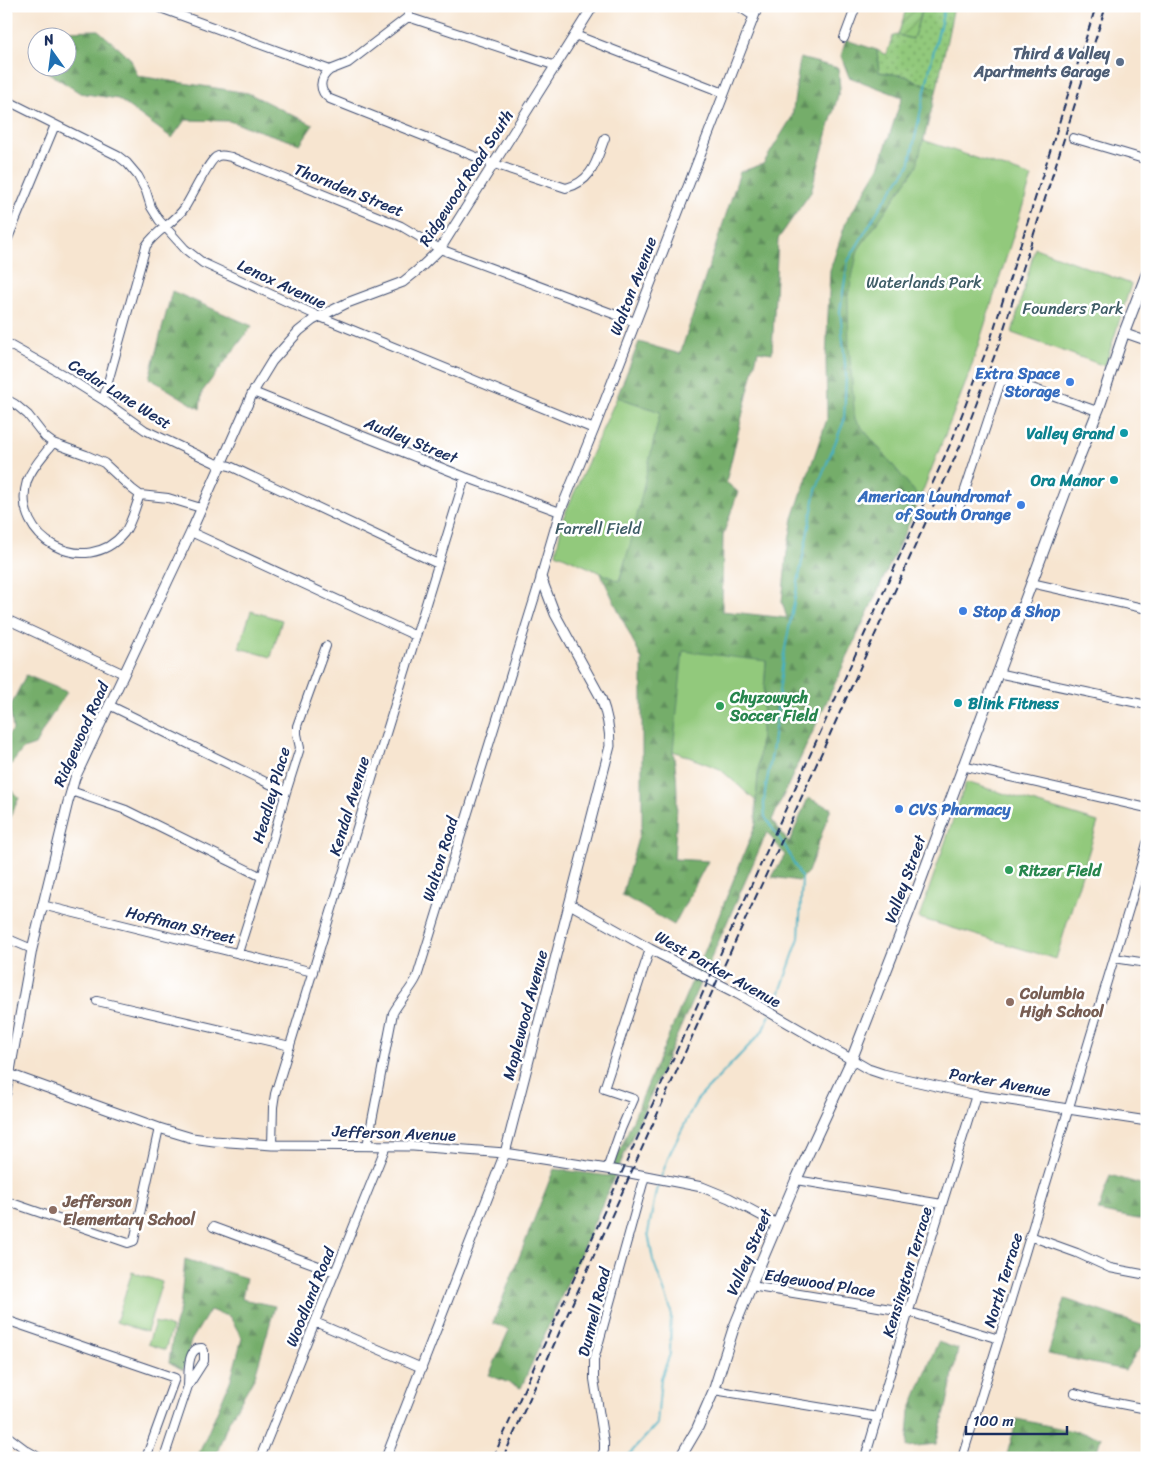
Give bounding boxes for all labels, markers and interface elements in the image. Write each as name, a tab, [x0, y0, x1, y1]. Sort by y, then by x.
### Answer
text: N	[40, 26, 57, 53]
north arrow	[28, 28, 78, 78]
place label: Third & Valley Apartments Garage	[973, 39, 1111, 86]
marker: Third & Valley Apartments Garage	[1114, 56, 1126, 68]
street label: Ridgewood Road South	[411, 104, 521, 252]
street label: Thornden Street	[290, 155, 408, 225]
street label: Walton Avenue	[601, 232, 665, 340]
street label: Lenox Avenue	[232, 251, 332, 317]
park label: Waterlands Park	[866, 268, 982, 297]
park label: Founders Park	[1022, 294, 1124, 323]
street label: Cedar Lane West	[63, 351, 177, 437]
place label: Extra Space Storage	[975, 359, 1060, 406]
marker: Extra Space Storage	[1064, 376, 1076, 388]
street label: Audley Street	[359, 408, 463, 472]
place label: Valley Grand	[1026, 419, 1116, 448]
marker: Valley Grand	[1118, 427, 1130, 439]
place label: Ora Manor	[1030, 466, 1105, 495]
marker: Ora Manor	[1108, 474, 1120, 486]
place label: American Laundromat of South Orange	[857, 482, 1013, 529]
marker: American Laundromat of South Orange	[1015, 499, 1027, 511]
park label: Farrell Field	[555, 514, 642, 543]
place label: Stop & Shop	[972, 597, 1061, 626]
marker: Stop & Shop	[957, 605, 969, 617]
street label: Ridgewood Road	[45, 675, 118, 791]
place label: Chyzowych Soccer Field	[729, 683, 819, 730]
place label: Blink Fitness	[968, 689, 1059, 718]
marker: Blink Fitness	[952, 697, 964, 709]
marker: Chyzowych Soccer Field	[714, 700, 726, 712]
street label: Headley Place	[243, 743, 299, 847]
street label: Kendal Avenue	[320, 753, 378, 859]
place label: CVS Pharmacy	[908, 795, 1011, 824]
marker: CVS Pharmacy	[893, 803, 905, 815]
street label: Walton Road	[413, 812, 467, 905]
street label: Valley Street	[876, 830, 935, 927]
place label: Ritzer Field	[1018, 856, 1103, 885]
marker: Ritzer Field	[1003, 864, 1015, 876]
street label: Hoffman Street	[123, 897, 239, 953]
street label: West Parker Avenue	[649, 922, 787, 1016]
street label: Maplewood Avenue	[494, 947, 556, 1083]
place label: Columbia High School	[1019, 979, 1105, 1026]
marker: Columbia High School	[1004, 996, 1016, 1008]
street label: Parker Avenue	[947, 1059, 1053, 1105]
street label: Jefferson Avenue	[331, 1116, 457, 1150]
place label: Jefferson Elementary School	[62, 1187, 196, 1234]
street label: Valley Street	[718, 1203, 781, 1300]
street label: Kensington Terrace	[873, 1203, 941, 1341]
marker: Jefferson Elementary School	[47, 1204, 59, 1216]
street label: North Terrace	[975, 1229, 1031, 1331]
street label: Woodland Road	[277, 1241, 344, 1351]
street label: Edgewood Place	[763, 1260, 877, 1306]
street label: Dunnell Road	[569, 1263, 619, 1360]
scale bar	[966, 1404, 1067, 1436]
text: 100 m	[973, 1408, 1014, 1434]

